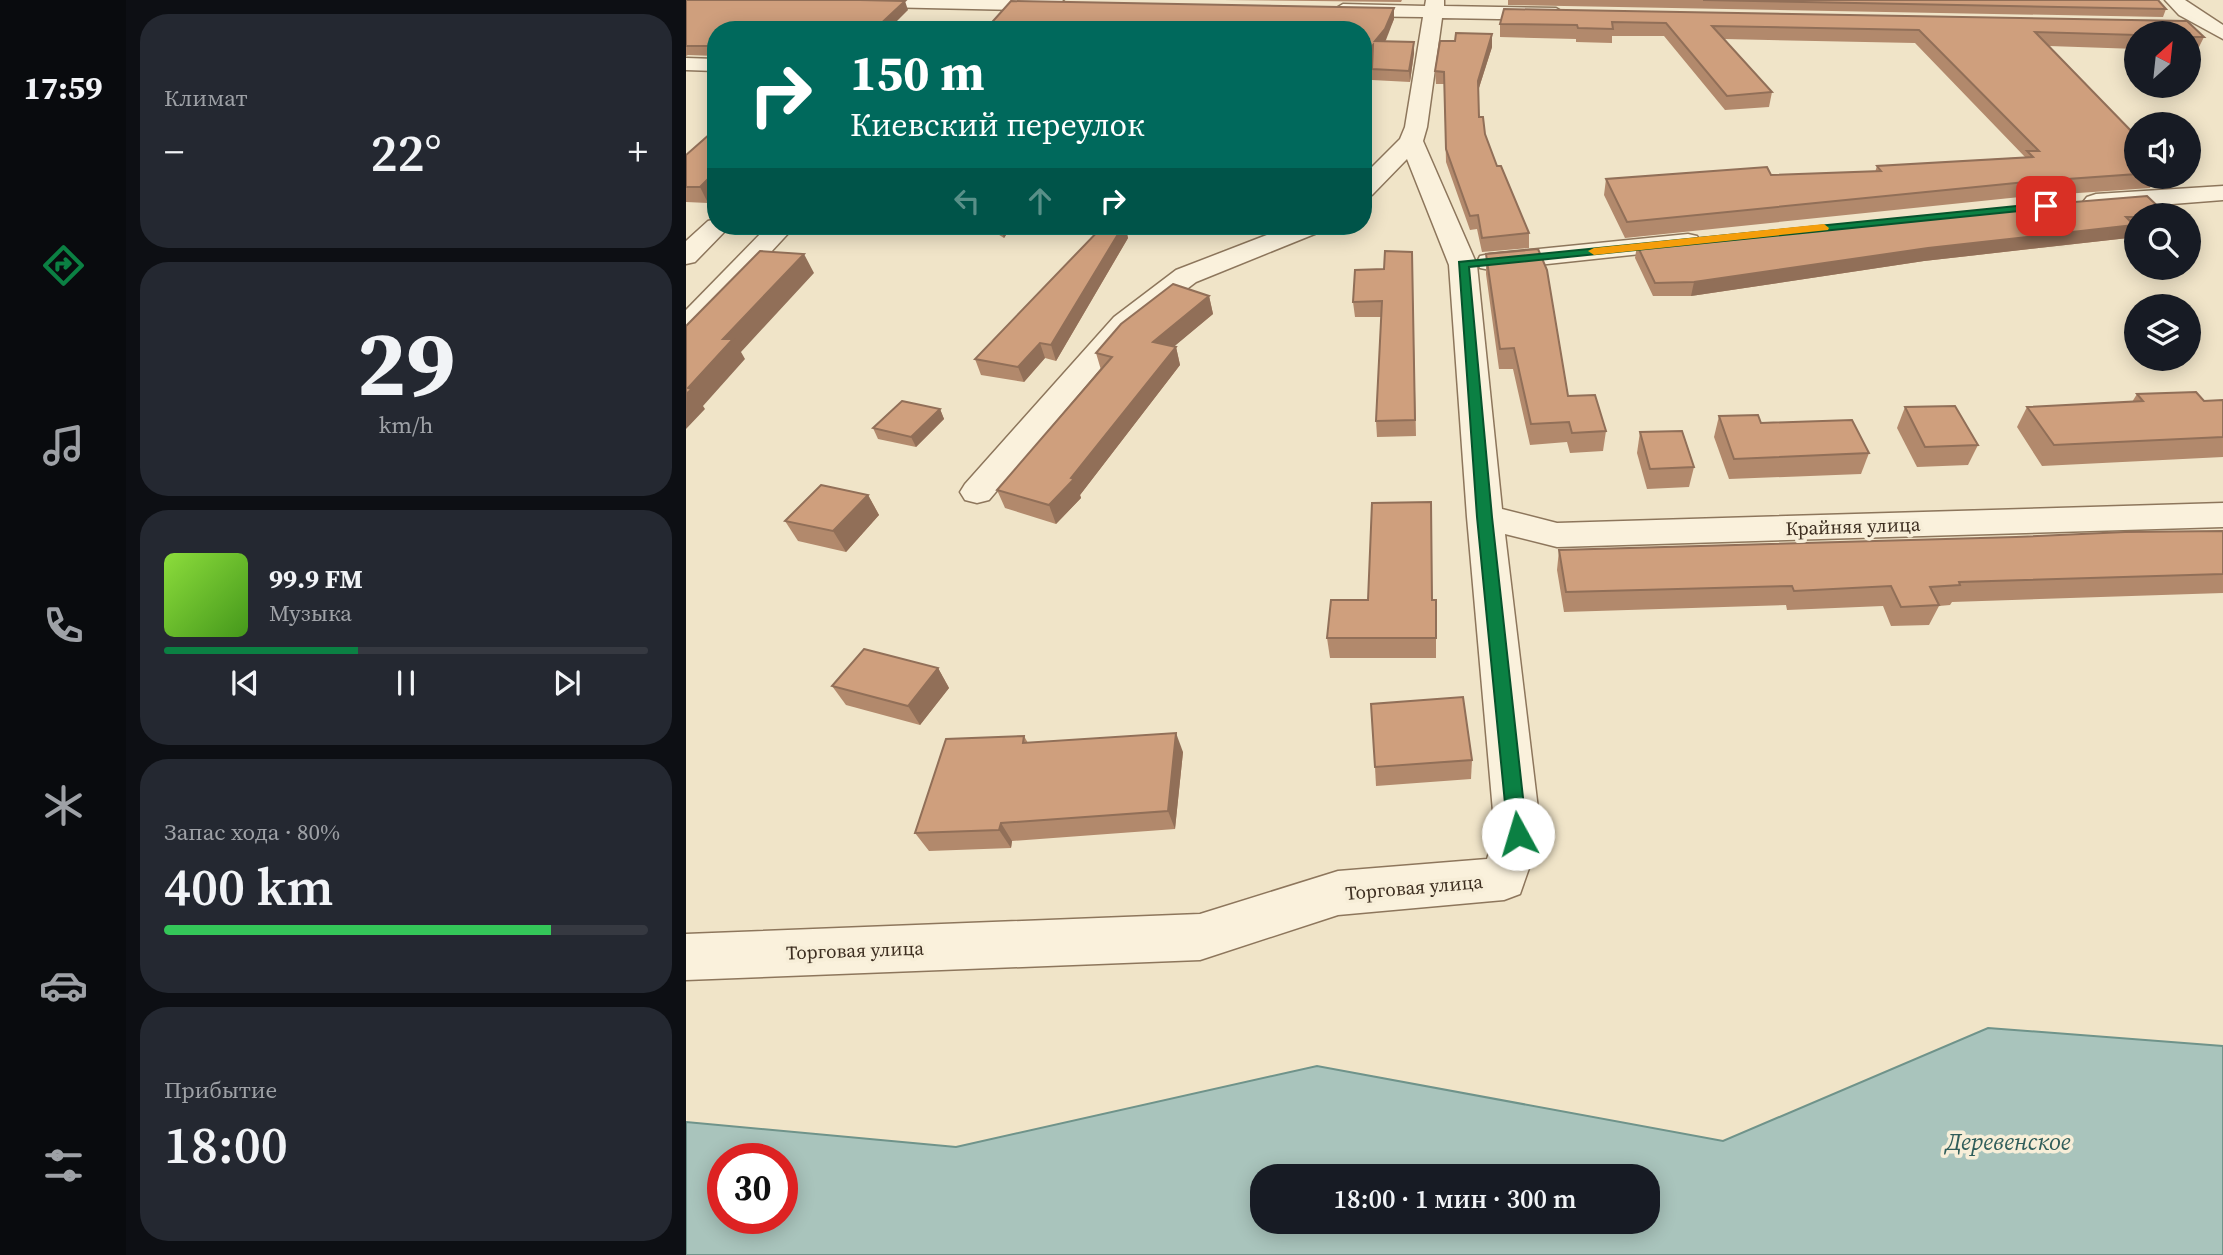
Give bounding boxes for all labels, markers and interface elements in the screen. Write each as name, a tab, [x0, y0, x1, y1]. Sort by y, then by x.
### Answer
north arrow	[2124, 21, 2202, 98]
map controls	[2124, 21, 2201, 371]
text: 150 m	[850, 39, 985, 106]
icon: right	[735, 49, 826, 140]
text: 17:59	[24, 66, 102, 110]
text: Климат	[164, 82, 248, 114]
text: Киевский переулок	[850, 103, 1145, 147]
button: sound	[2124, 112, 2201, 189]
text: 22°	[370, 117, 442, 188]
text: −	[164, 126, 184, 178]
text: +	[628, 126, 648, 178]
pin	[2016, 176, 2076, 236]
icon: left	[948, 182, 986, 220]
icon: ahead	[1021, 182, 1059, 220]
icon: right	[1094, 182, 1132, 220]
icon: arrive	[2027, 187, 2065, 225]
button: search	[2124, 203, 2201, 280]
icon: directions	[39, 241, 88, 290]
button: layers	[2124, 294, 2201, 371]
text: 29	[357, 301, 455, 425]
text: km/h	[379, 409, 433, 441]
icon: music	[39, 421, 88, 470]
street label: Крайняя улица	[1785, 511, 1921, 541]
text: 99.9 FM	[269, 561, 363, 597]
text: Музыка	[269, 597, 352, 629]
icon: phone	[39, 601, 88, 650]
icon: previous	[226, 664, 264, 702]
icon: pause	[387, 664, 425, 702]
icon: next	[548, 664, 586, 702]
icon: climate	[39, 781, 88, 830]
position arrow	[1481, 797, 1555, 871]
text: Запас хода · 80%	[164, 816, 340, 848]
text: 400 km	[164, 851, 333, 922]
street label: Торговая улица	[1344, 868, 1484, 906]
street label: Торговая улица	[786, 935, 925, 965]
icon: car	[39, 961, 88, 1010]
text: Прибытие	[164, 1074, 277, 1106]
text: 18:00	[164, 1109, 288, 1180]
water label: Деревенское	[1943, 1125, 2071, 1158]
icon: filters	[39, 1141, 88, 1190]
speed limit sign: 30	[707, 1143, 798, 1234]
text: 18:00 · 1 мин · 300 m	[1334, 1181, 1576, 1217]

